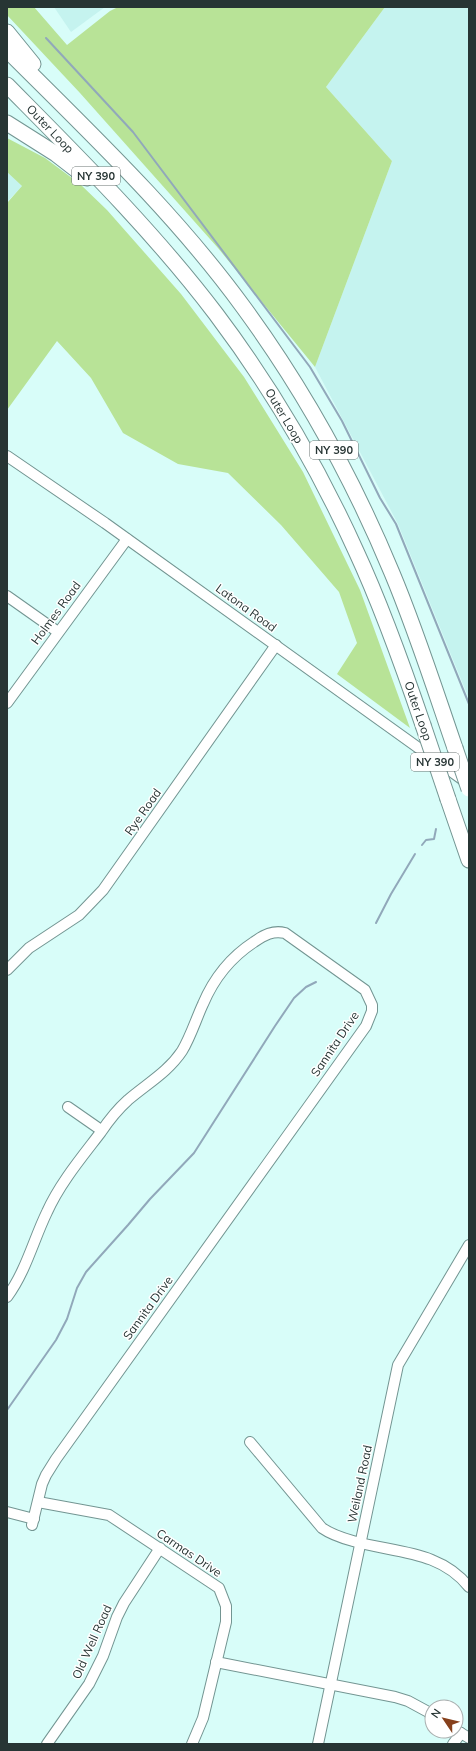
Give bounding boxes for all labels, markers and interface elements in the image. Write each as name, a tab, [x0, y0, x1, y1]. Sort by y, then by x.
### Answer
street label: Outer Loop	[24, 101, 77, 156]
road number: NY 390	[72, 167, 120, 185]
street label: Outer Loop	[262, 385, 307, 446]
road number: NY 390	[310, 441, 358, 459]
street label: Holmes Road	[28, 578, 84, 647]
street label: Latona Road	[213, 581, 280, 635]
street label: Outer Loop	[401, 679, 436, 742]
road number: NY 390	[411, 753, 459, 771]
street label: Rye Road	[121, 785, 164, 838]
street label: Sannita Drive	[307, 1008, 362, 1079]
street label: Sannita Drive	[119, 1273, 176, 1343]
street label: Weiland Road	[344, 1444, 375, 1524]
street label: Carmas Drive	[154, 1525, 225, 1580]
street label: Old Well Road	[68, 1602, 115, 1681]
north arrow	[424, 1699, 464, 1739]
text: N	[428, 1706, 444, 1721]

